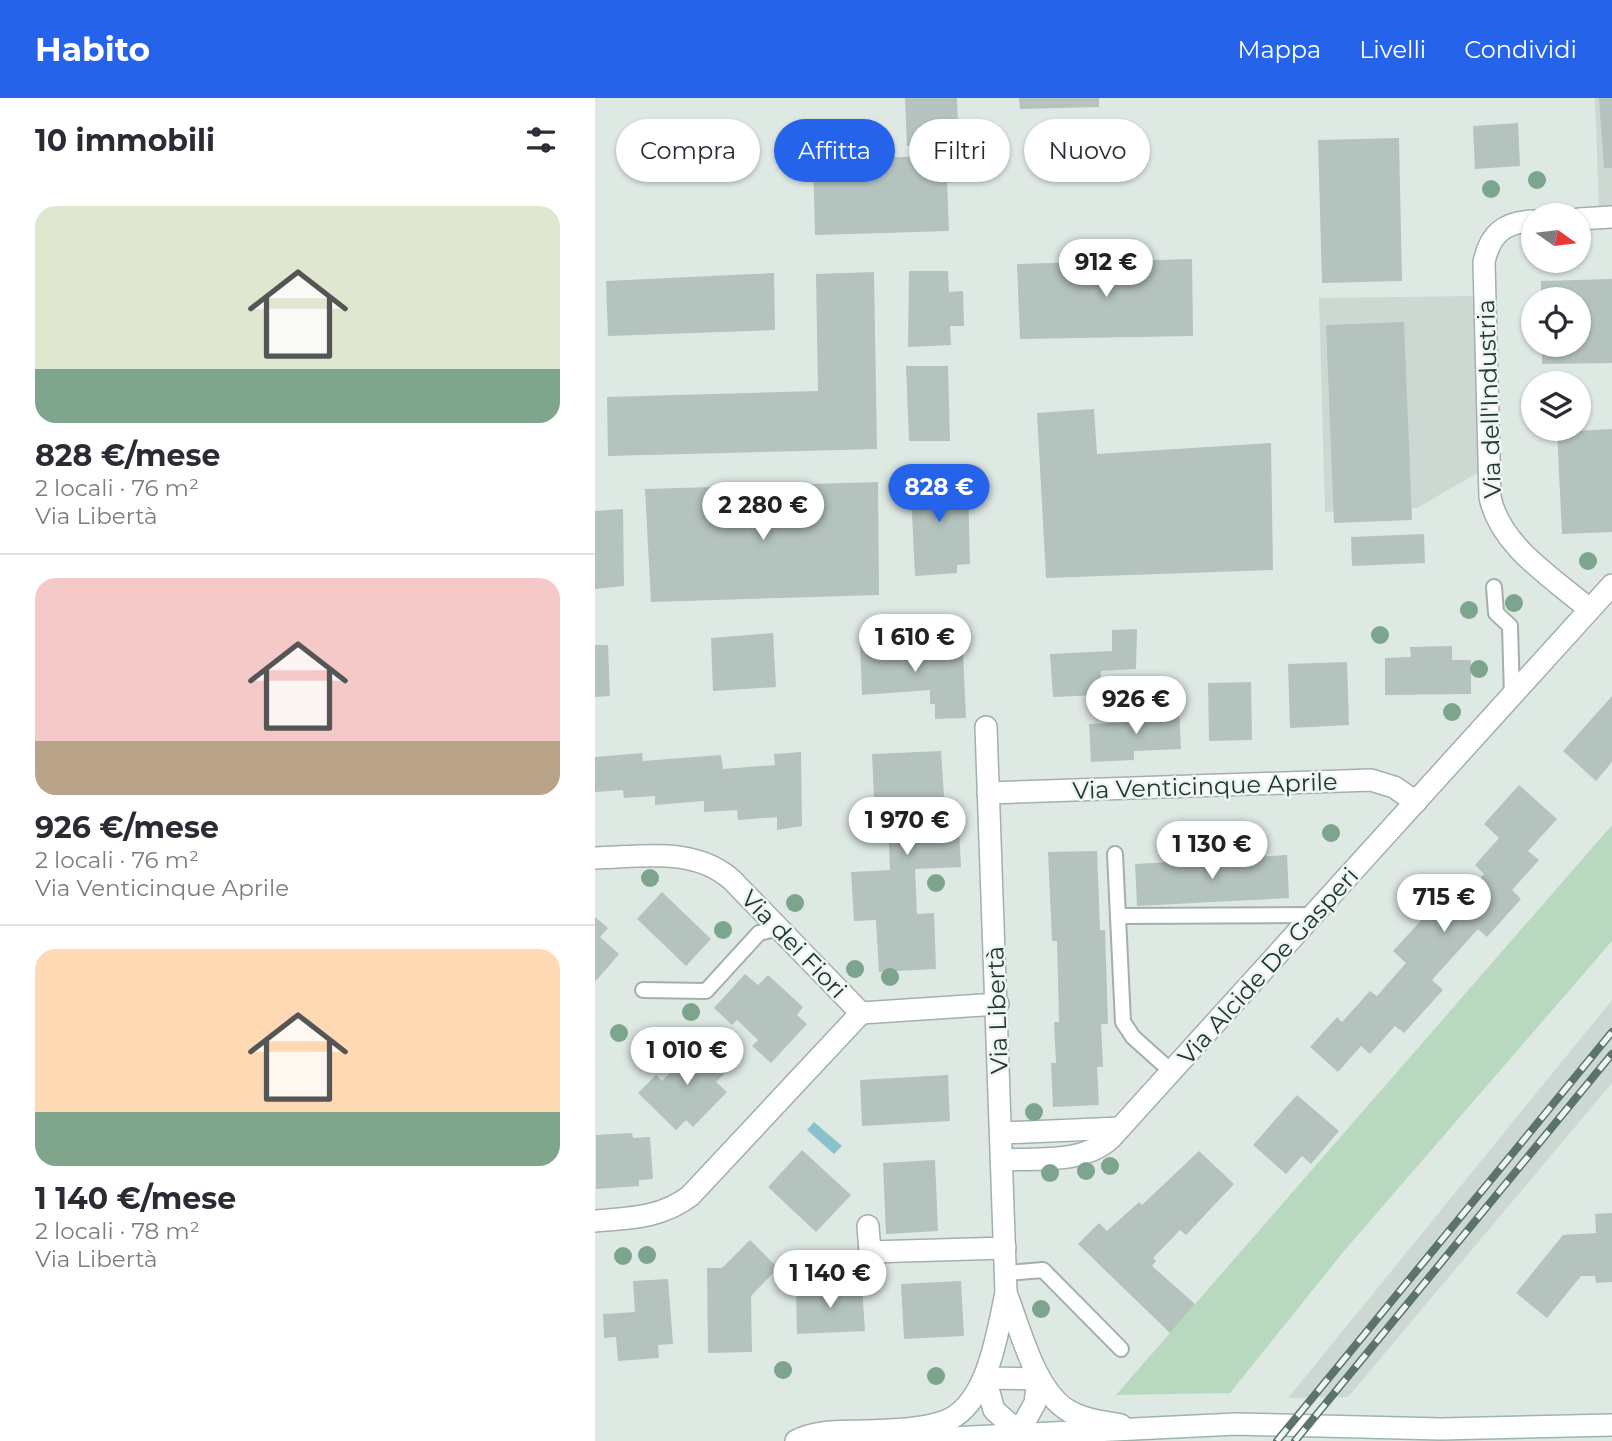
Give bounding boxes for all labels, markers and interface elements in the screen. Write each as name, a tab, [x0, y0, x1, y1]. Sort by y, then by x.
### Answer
text: Habito	[35, 29, 150, 69]
text: Mappa	[1238, 35, 1321, 64]
text: Livelli	[1359, 35, 1426, 64]
text: Condividi	[1464, 35, 1577, 64]
chip: Compra	[616, 119, 760, 182]
chip: Affitta	[774, 119, 895, 182]
chip: Filtri	[909, 119, 1010, 182]
chip: Nuovo	[1024, 119, 1150, 182]
icon: filters	[522, 121, 560, 159]
text: 10 immobili	[35, 122, 215, 159]
north arrow	[1521, 203, 1591, 273]
map controls	[1521, 203, 1591, 441]
pin: 912 €	[1057, 240, 1155, 299]
text: 912 €	[1075, 248, 1137, 276]
icon: home	[235, 251, 361, 377]
button: locate	[1521, 287, 1591, 357]
street label: Via dell'Industria	[1471, 299, 1507, 499]
button: layers	[1521, 371, 1591, 441]
text: 828 €/mese	[35, 437, 220, 474]
pin: 828 €	[890, 464, 988, 524]
text: 828 €	[904, 473, 974, 501]
text: 2 locali · 76 m²	[35, 474, 199, 502]
pin: 2 280 €	[698, 482, 828, 542]
text: 2 280 €	[718, 491, 808, 519]
text: Via Libertà	[35, 502, 158, 530]
pin: 1 610 €	[850, 614, 980, 674]
icon: home	[235, 623, 361, 749]
text: 1 610 €	[875, 623, 955, 651]
pin: 926 €	[1087, 676, 1185, 736]
text: 926 €	[1102, 685, 1170, 713]
street label: Via Venticinque Aprile	[1072, 767, 1338, 805]
pin: 1 970 €	[842, 798, 972, 857]
text: 1 970 €	[865, 806, 949, 834]
text: 926 €/mese	[35, 809, 219, 846]
pin: 1 130 €	[1147, 822, 1277, 881]
text: 1 130 €	[1173, 830, 1251, 858]
text: 2 locali · 76 m²	[35, 846, 199, 874]
street label: Via Alcide De Gasperi	[1172, 861, 1364, 1071]
text: Via Venticinque Aprile	[35, 874, 289, 902]
pin: 715 €	[1395, 874, 1493, 934]
text: 715 €	[1413, 883, 1475, 911]
street label: Via dei Fiori	[735, 884, 853, 1004]
street label: Via Libertà	[980, 946, 1014, 1074]
icon: home	[235, 994, 361, 1120]
pin: 1 010 €	[622, 1028, 752, 1087]
text: 1 010 €	[647, 1036, 727, 1064]
text: 1 140 €/mese	[35, 1180, 236, 1217]
text: 2 locali · 78 m²	[35, 1217, 200, 1245]
text: Via Libertà	[35, 1245, 158, 1273]
pin: 1 140 €	[765, 1250, 895, 1310]
text: 1 140 €	[789, 1259, 871, 1287]

